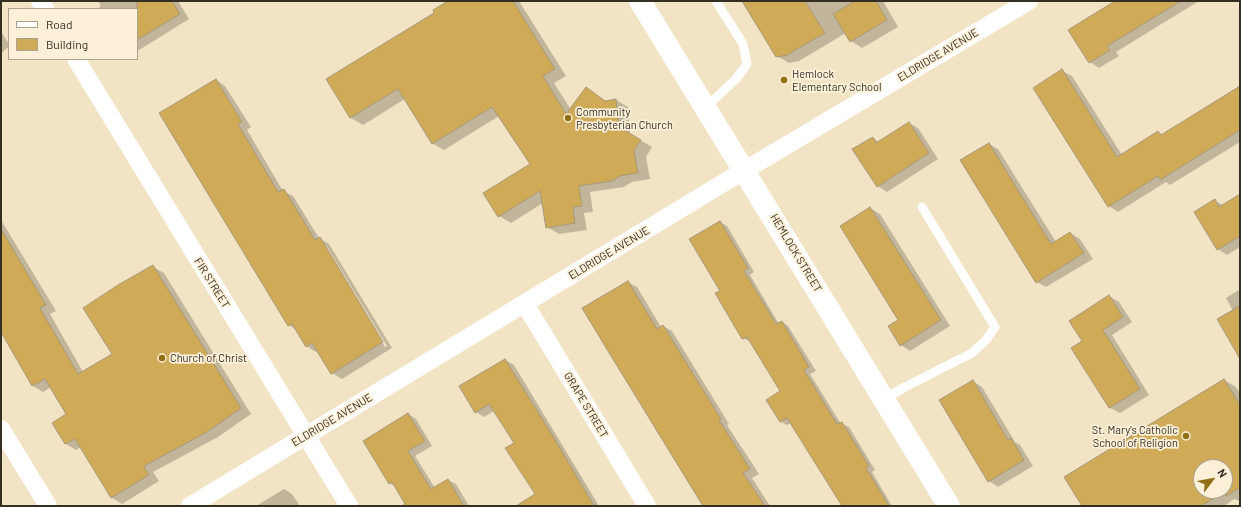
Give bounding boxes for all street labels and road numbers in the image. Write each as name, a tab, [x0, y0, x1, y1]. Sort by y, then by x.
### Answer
street label: ELDRIDGE AVENUE	[895, 26, 981, 84]
street label: HEMLOCK STREET	[767, 211, 825, 295]
street label: ELDRIDGE AVENUE	[566, 224, 652, 282]
street label: FIR STREET	[191, 255, 233, 311]
street label: GRAPE STREET	[561, 370, 611, 440]
street label: ELDRIDGE AVENUE	[289, 391, 375, 449]

